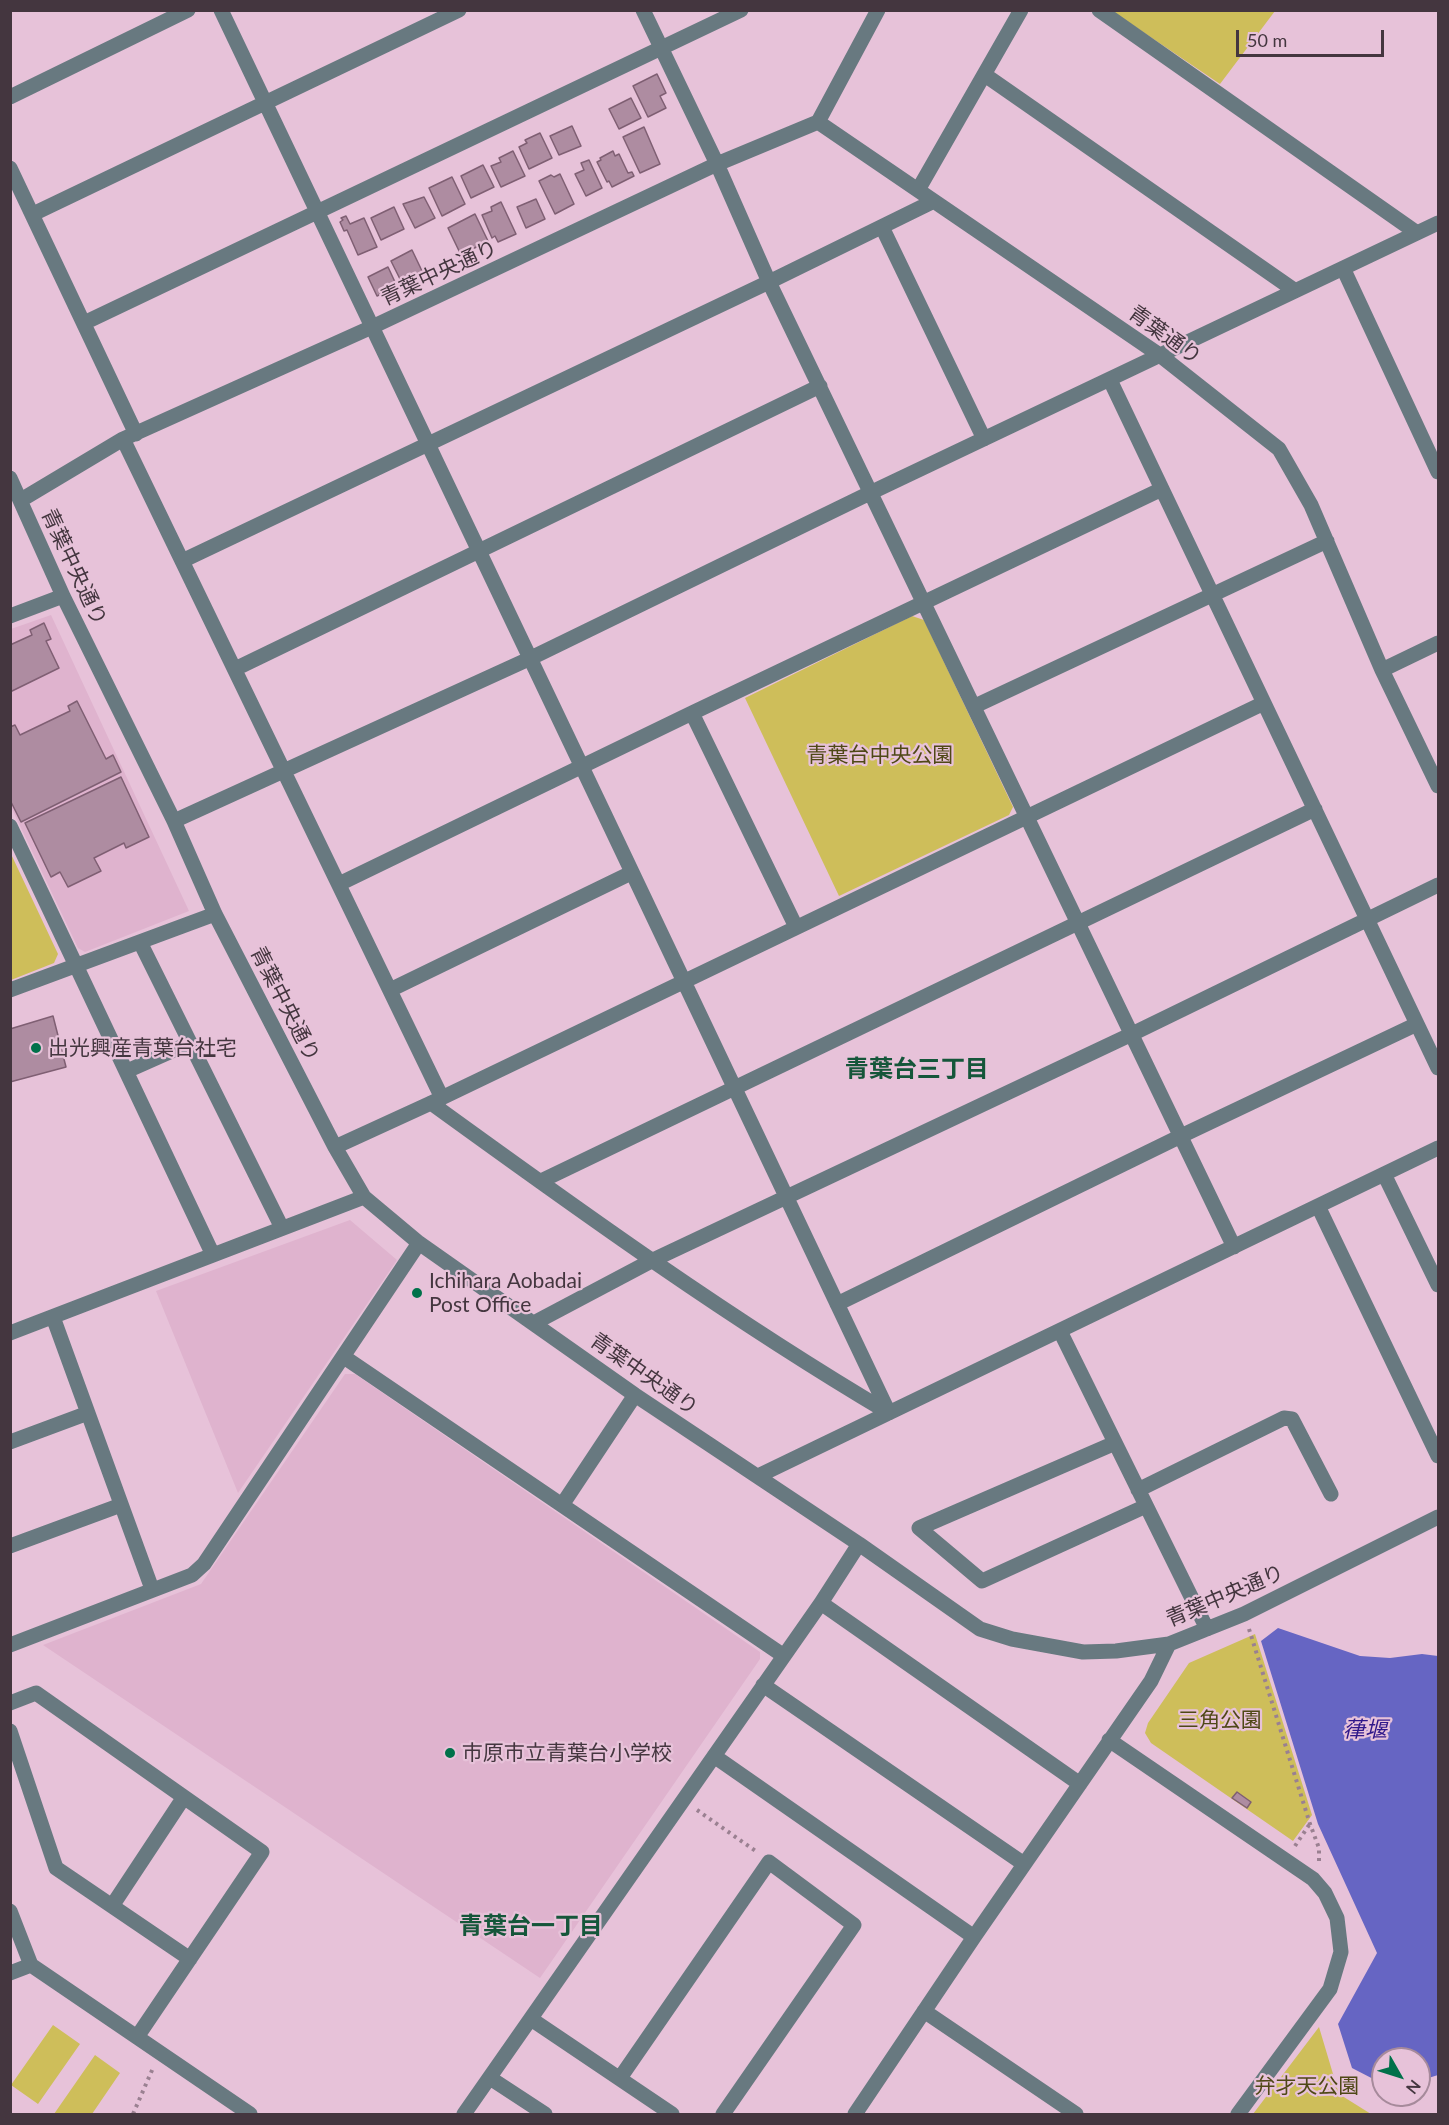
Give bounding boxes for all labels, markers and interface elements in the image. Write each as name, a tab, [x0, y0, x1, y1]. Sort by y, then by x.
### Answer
scale bar	[1239, 18, 1388, 56]
text: 50 m	[1247, 29, 1287, 51]
street label: 青葉中央通り	[377, 235, 501, 311]
street label: 青葉通り	[1124, 300, 1206, 370]
street label: 青葉中央通り	[36, 505, 112, 629]
park label: 青葉台中央公園	[807, 742, 953, 768]
street label: 青葉中央通り	[245, 942, 325, 1066]
place label: 出光興産青葉台社宅	[48, 1035, 237, 1061]
marker: 出光興産青葉台社宅	[29, 1041, 43, 1055]
district label: 青葉台三丁目	[845, 1055, 989, 1083]
place label: Ichihara Aobadai Post Office	[429, 1268, 582, 1318]
marker: Ichihara Aobadai Post Office	[410, 1286, 424, 1300]
street label: 青葉中央通り	[585, 1328, 703, 1420]
street label: 青葉中央通り	[1162, 1560, 1288, 1632]
park label: 三角公園	[1178, 1707, 1262, 1733]
water label: 葎堰	[1343, 1717, 1387, 1743]
place label: 市原市立青葉台小学校	[462, 1740, 672, 1766]
marker: 市原市立青葉台小学校	[443, 1746, 457, 1760]
district label: 青葉台一丁目	[459, 1912, 603, 1940]
north arrow	[1371, 2047, 1431, 2107]
park label: 弁才天公園	[1255, 2073, 1359, 2099]
text: N	[1403, 2077, 1425, 2098]

